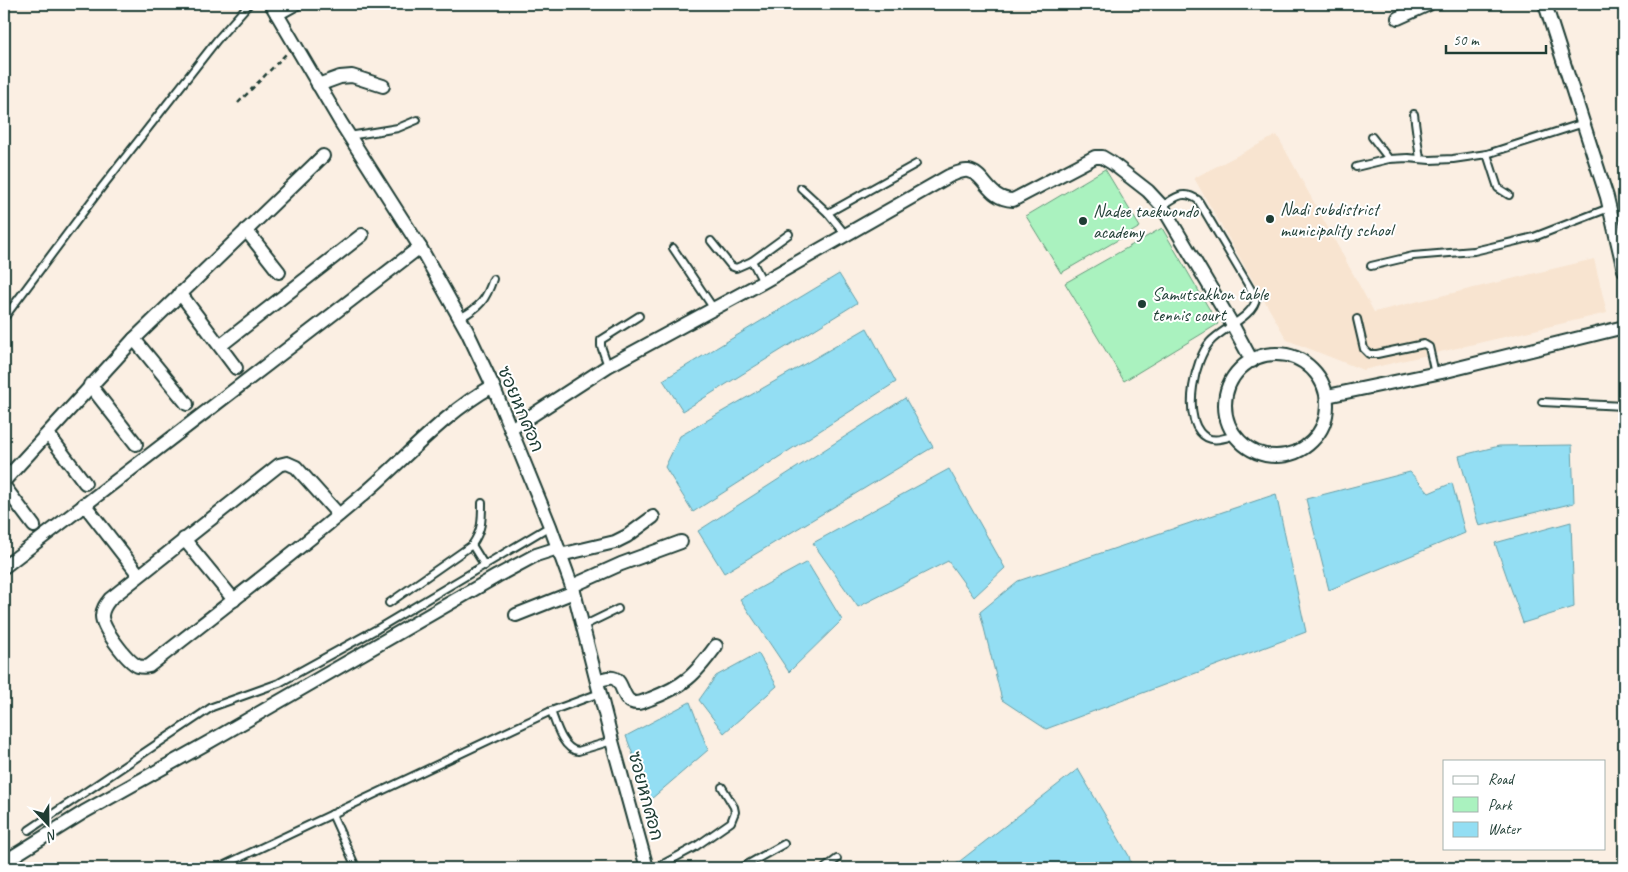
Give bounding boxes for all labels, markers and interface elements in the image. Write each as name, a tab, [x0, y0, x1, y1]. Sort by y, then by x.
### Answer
scale bar	[1446, 22, 1546, 54]
text: 50 m	[1453, 31, 1480, 50]
place label: Nadi subdistrict municipality school	[1280, 198, 1396, 241]
place label: Nadee taekwondo academy	[1093, 200, 1200, 243]
marker: Nadi subdistrict municipality school	[1264, 213, 1276, 225]
marker: Nadee taekwondo academy	[1077, 215, 1089, 227]
place label: Samutsakhon table tennis court	[1152, 283, 1269, 326]
marker: Samutsakhon table tennis court	[1136, 298, 1148, 310]
street label: ซอยหกศอก	[493, 363, 549, 455]
street label: ซอยหกศอก	[624, 749, 668, 843]
legend	[1443, 760, 1606, 850]
text: Road	[1488, 770, 1515, 789]
text: Park	[1488, 796, 1513, 815]
north arrow	[22, 800, 72, 850]
text: Water	[1488, 820, 1522, 839]
text: N	[43, 826, 60, 846]

